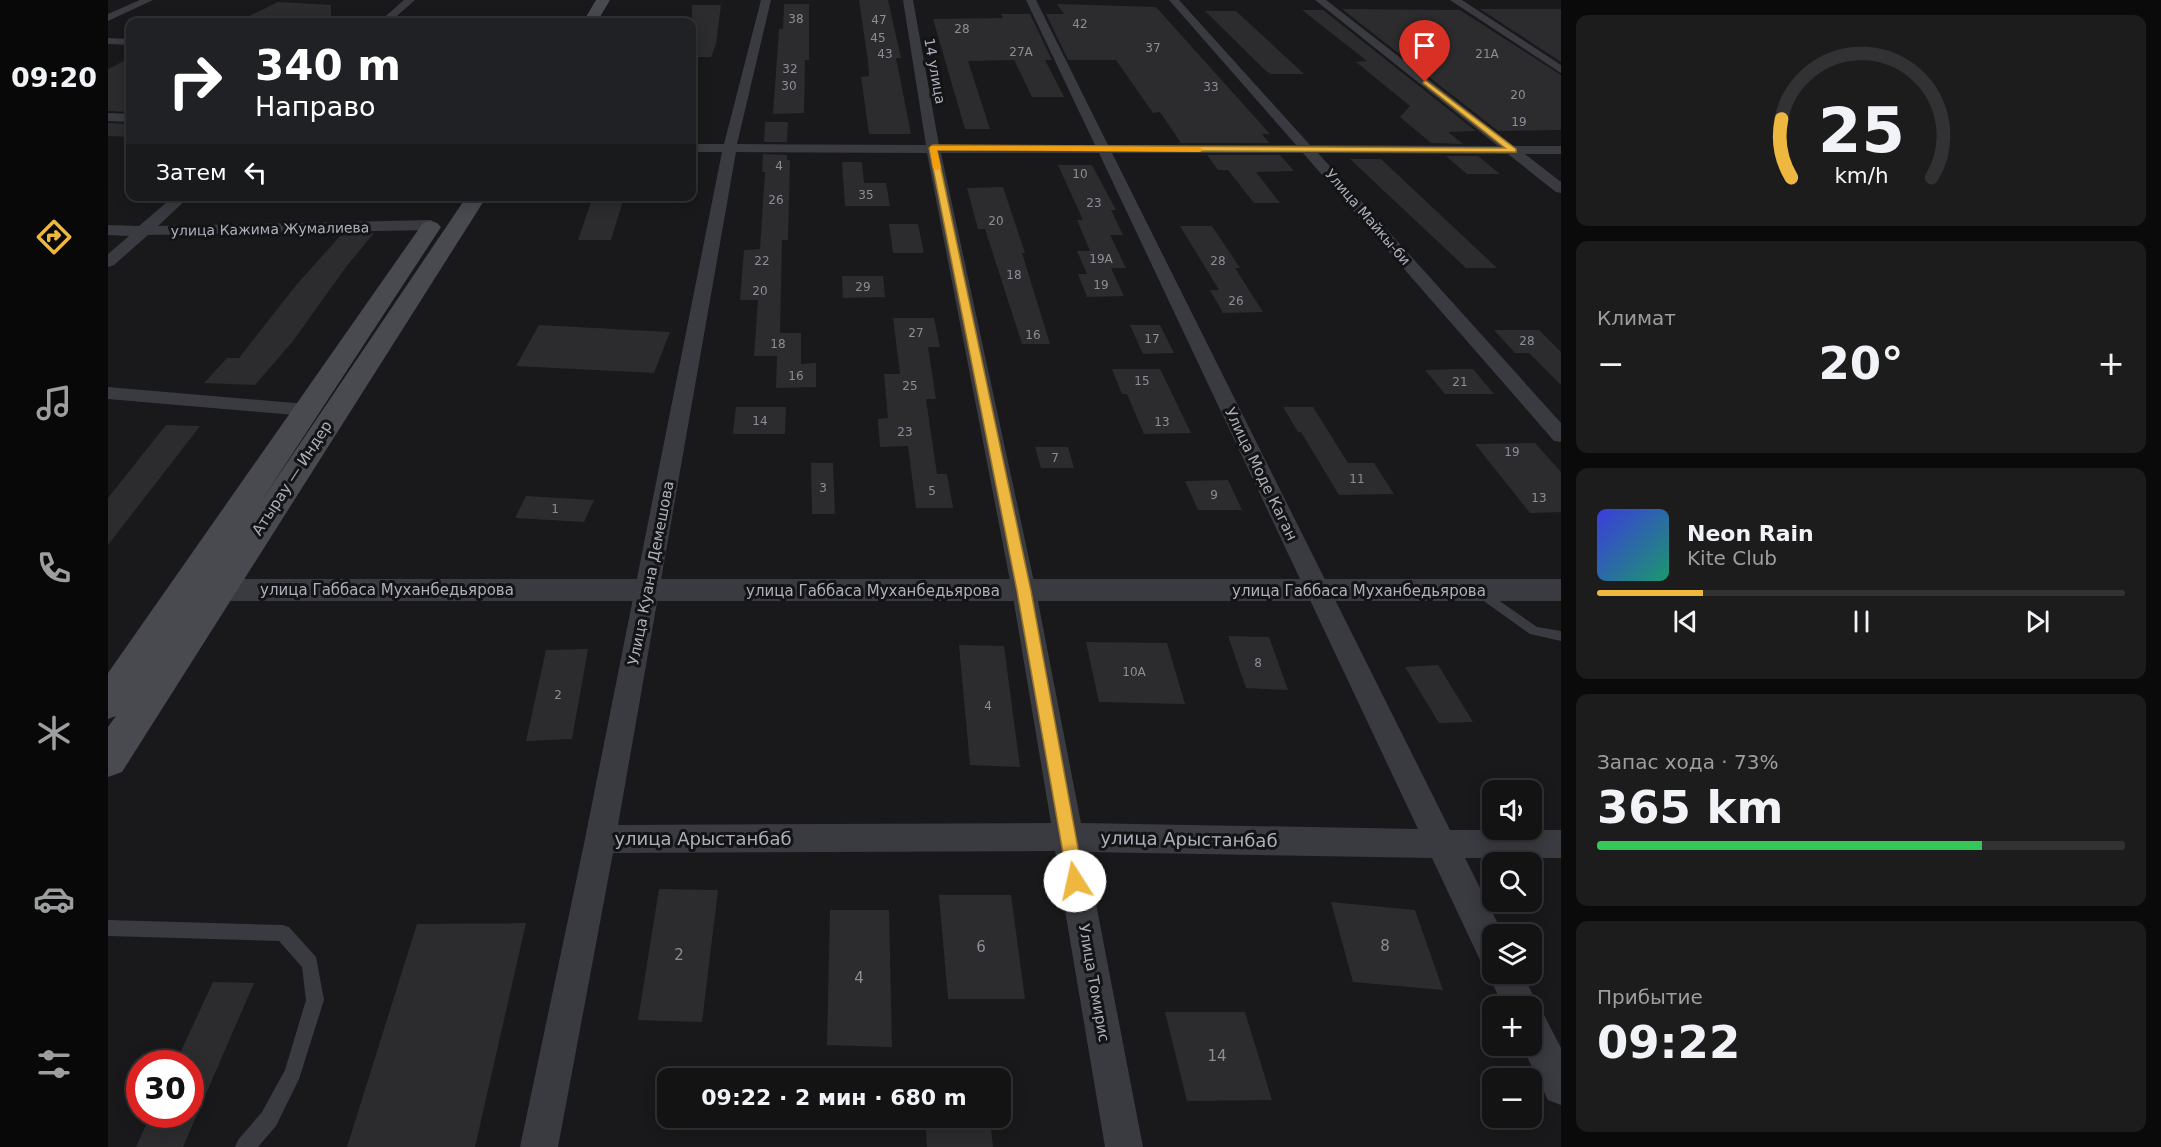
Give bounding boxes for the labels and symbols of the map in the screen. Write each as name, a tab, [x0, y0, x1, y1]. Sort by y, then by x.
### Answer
house number: 38	[788, 12, 804, 26]
house number: 47	[871, 13, 887, 27]
house number: 42	[1072, 17, 1088, 31]
pin	[1399, 20, 1450, 82]
house number: 28	[954, 22, 970, 36]
house number: 45	[870, 31, 886, 45]
street label: 14 улица	[921, 37, 949, 105]
house number: 37	[1145, 41, 1161, 55]
house number: 27А	[1009, 45, 1034, 59]
house number: 43	[877, 47, 893, 61]
house number: 21А	[1475, 47, 1500, 61]
house number: 32	[782, 62, 798, 76]
house number: 30	[781, 79, 797, 93]
house number: 33	[1203, 80, 1219, 94]
house number: 20	[1510, 88, 1526, 102]
house number: 19	[1511, 115, 1527, 129]
house number: 4	[775, 159, 783, 173]
street label: Улица Майкы-би	[1322, 166, 1414, 268]
house number: 10	[1072, 167, 1088, 181]
house number: 35	[858, 188, 874, 202]
house number: 26	[768, 193, 784, 207]
house number: 23	[1086, 196, 1102, 210]
house number: 20	[988, 214, 1004, 228]
street label: улица Кажима Жумалиева	[171, 219, 369, 239]
house number: 19А	[1089, 252, 1114, 266]
house number: 22	[754, 254, 770, 268]
house number: 28	[1210, 254, 1226, 268]
house number: 18	[1006, 268, 1022, 282]
house number: 19	[1093, 278, 1109, 292]
house number: 29	[855, 280, 871, 294]
house number: 20	[752, 284, 768, 298]
house number: 26	[1228, 294, 1244, 308]
house number: 27	[908, 326, 924, 340]
house number: 16	[1025, 328, 1041, 342]
house number: 17	[1144, 332, 1160, 346]
house number: 28	[1519, 334, 1535, 348]
house number: 18	[770, 337, 786, 351]
house number: 16	[788, 369, 804, 383]
house number: 15	[1134, 374, 1150, 388]
house number: 21	[1452, 375, 1468, 389]
house number: 25	[902, 379, 918, 393]
street label: Улица Моде Каган	[1221, 405, 1301, 543]
house number: 14	[752, 414, 768, 428]
house number: 13	[1154, 415, 1170, 429]
street label: Атырау — Индер	[248, 417, 336, 539]
house number: 23	[897, 425, 913, 439]
house number: 19	[1504, 445, 1520, 459]
house number: 7	[1051, 451, 1059, 465]
house number: 11	[1349, 472, 1365, 486]
street label: Улица Куана Демешова	[624, 479, 678, 667]
house number: 3	[819, 481, 827, 495]
house number: 5	[928, 484, 936, 498]
house number: 9	[1210, 488, 1218, 502]
house number: 13	[1531, 491, 1547, 505]
house number: 1	[551, 502, 559, 516]
street label: улица Габбаса Муханбедьярова	[260, 581, 514, 599]
street label: улица Габбаса Муханбедьярова	[746, 582, 1000, 600]
street label: улица Габбаса Муханбедьярова	[1232, 582, 1486, 600]
house number: 8	[1254, 656, 1262, 670]
house number: 10А	[1122, 665, 1147, 679]
house number: 2	[554, 688, 562, 702]
house number: 4	[984, 699, 992, 713]
street label: улица Арыстанбаб	[1100, 827, 1278, 851]
street label: улица Арыстанбаб	[614, 828, 792, 849]
position arrow	[1043, 849, 1107, 913]
street label: Улица Томирис	[1075, 923, 1113, 1043]
house number: 8	[1380, 937, 1390, 955]
house number: 6	[976, 938, 986, 956]
house number: 2	[674, 946, 684, 964]
house number: 4	[854, 969, 864, 987]
house number: 14	[1207, 1047, 1227, 1065]
speed limit sign: 30	[126, 1050, 204, 1128]

